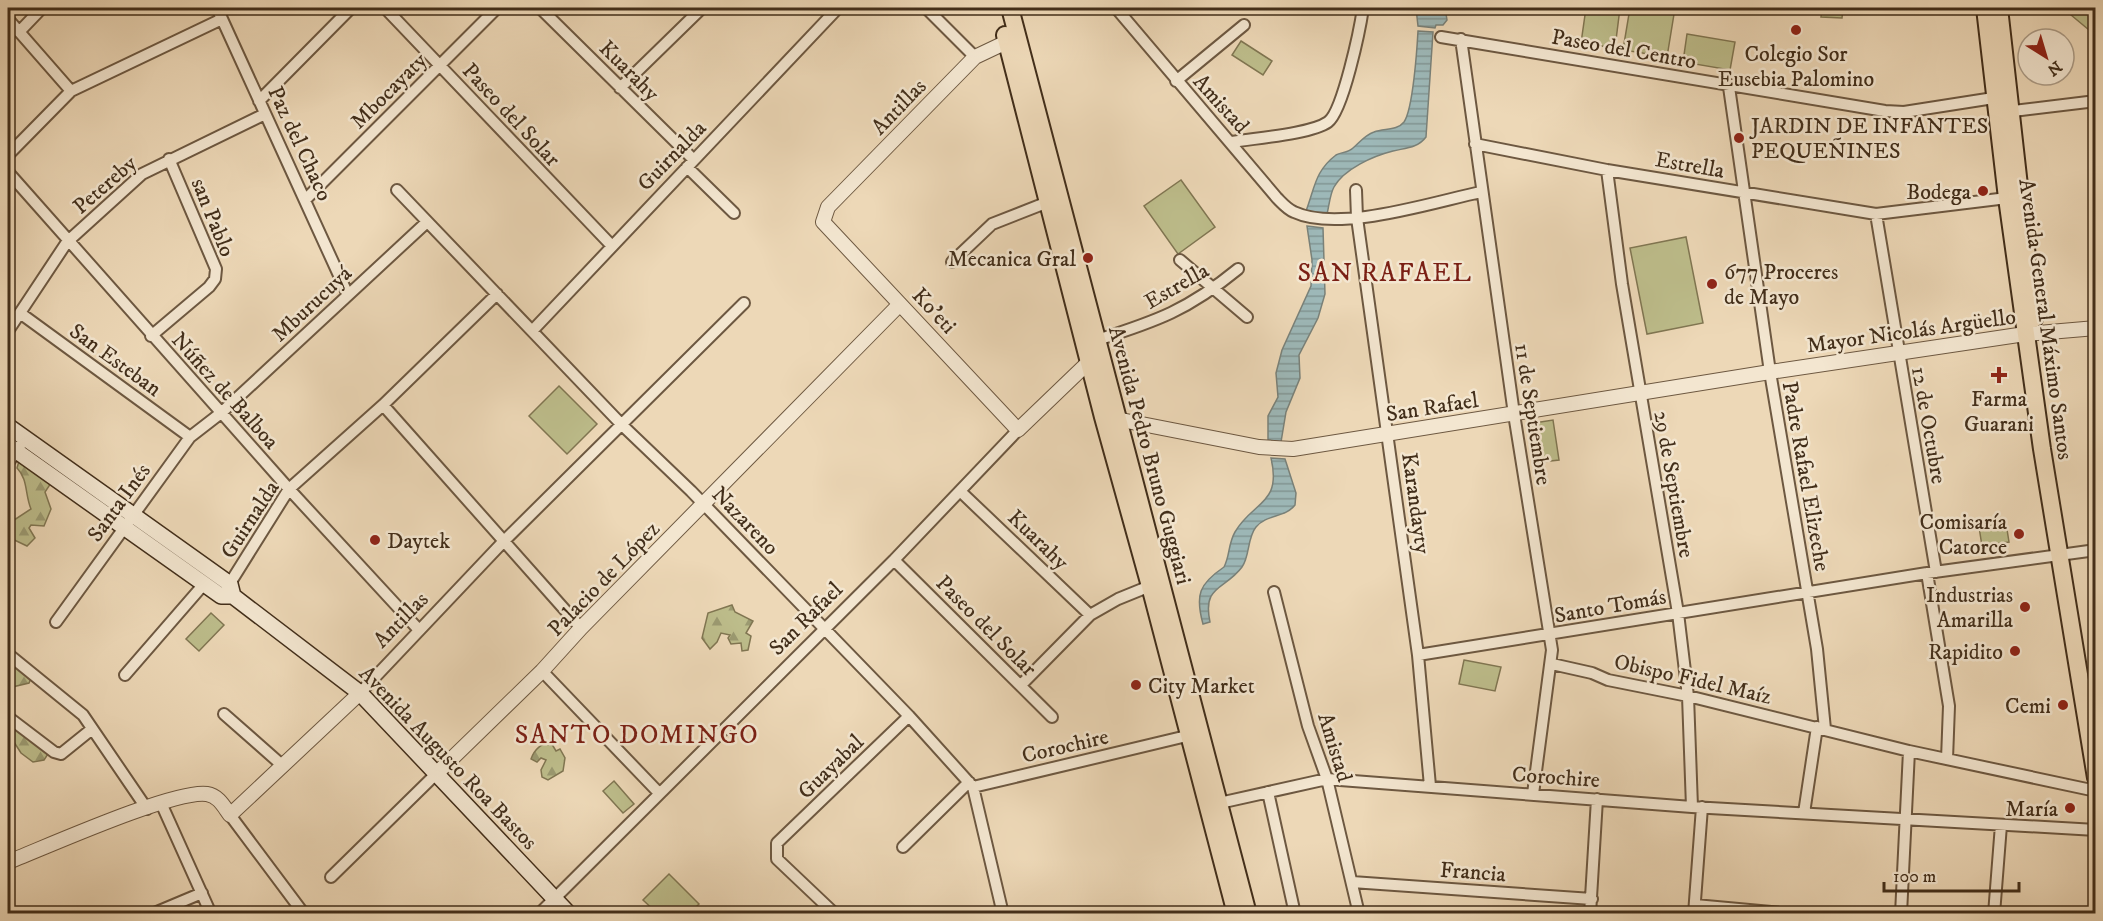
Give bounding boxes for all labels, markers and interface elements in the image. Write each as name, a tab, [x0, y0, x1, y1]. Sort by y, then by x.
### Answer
street label: Paseo del Centro	[1549, 23, 1698, 75]
marker: Colegio Sor Eusebia Palomino	[1789, 23, 1803, 37]
north arrow	[2016, 27, 2076, 87]
street label: Kuarahy	[593, 35, 665, 107]
place label: Colegio Sor Eusebia Palomino	[1718, 41, 1874, 93]
street label: Mbocayaty	[345, 47, 433, 135]
text: N	[2043, 56, 2066, 80]
street label: Paseo del Solar	[456, 58, 566, 173]
street label: Amistad	[1187, 69, 1255, 139]
street label: Antillas	[866, 73, 932, 141]
street label: Paz del Chaco	[261, 82, 338, 205]
place label: JARDIN DE INFANTES PEQUEÑINES	[1749, 113, 1988, 165]
street label: Guirnalda	[632, 115, 713, 197]
marker: JARDIN DE INFANTES PEQUEÑINES	[1732, 131, 1746, 145]
street label: Estrella	[1653, 146, 1727, 185]
street label: Petereby	[68, 150, 143, 220]
street label: san Pablo	[185, 174, 241, 261]
street label: Avenida General Máximo Santos	[2012, 177, 2079, 461]
place label: Bodega	[1906, 179, 1972, 206]
marker: Bodega	[1976, 184, 1990, 198]
place label: Mecanica Gral	[948, 246, 1076, 273]
marker: Mecanica Gral	[1081, 251, 1095, 265]
street label: Estrella	[1140, 257, 1214, 315]
district label: SAN RAFAEL	[1298, 257, 1472, 290]
place label: 677 Proceres de Mayo	[1724, 259, 1838, 311]
street label: Mburucuyá	[266, 260, 358, 348]
marker: 677 Proceres de Mayo	[1705, 277, 1719, 291]
street label: Ko'eti	[906, 282, 962, 340]
street label: Mayor Nicolás Argüello	[1805, 303, 2018, 360]
street label: San Esteban	[64, 318, 167, 403]
street label: Avenida Pedro Bruno Guggiari	[1102, 323, 1197, 588]
street label: Núñez de Balboa	[165, 327, 285, 456]
street label: 11 de Septiembre	[1508, 341, 1557, 487]
street label: 12 de Octubre	[1905, 364, 1952, 486]
marker: Farma Guarani	[1992, 368, 2006, 382]
street label: Padre Rafael Elizeche	[1776, 379, 1836, 573]
place label: Farma Guarani	[1964, 386, 2034, 438]
street label: San Rafael	[1384, 387, 1481, 428]
street label: 29 de Septiembre	[1647, 409, 1700, 560]
street label: Karandayty	[1395, 451, 1436, 556]
street label: Santa Inés	[82, 458, 157, 547]
street label: Guirnalda	[215, 475, 286, 564]
street label: Nazareno	[706, 481, 784, 561]
street label: Kuarahy	[1002, 504, 1075, 576]
place label: Comisaría Catorce	[1920, 509, 2008, 561]
street label: Palacio de López	[542, 515, 666, 642]
marker: Comisaría Catorce	[2012, 527, 2026, 541]
place label: Daytek	[387, 528, 450, 555]
marker: Daytek	[368, 533, 382, 547]
street label: Paseo del Solar	[930, 570, 1043, 683]
street label: San Rafael	[764, 576, 849, 662]
place label: Industrias Amarilla	[1926, 582, 2014, 634]
street label: Santo Tomás	[1552, 583, 1668, 630]
street label: Antillas	[368, 586, 434, 654]
marker: Industrias Amarilla	[2018, 600, 2032, 614]
place label: Rapidito	[1928, 639, 2003, 666]
marker: Rapidito	[2008, 644, 2022, 658]
street label: Obispo Fidel Maíz	[1611, 648, 1774, 711]
street label: Avenida Augusto Roa Bastos	[353, 660, 543, 856]
place label: City Market	[1148, 673, 1255, 700]
marker: City Market	[1129, 678, 1143, 692]
place label: Cemi	[2005, 693, 2051, 720]
marker: Cemi	[2056, 698, 2070, 712]
street label: Amistad	[1311, 710, 1358, 785]
district label: SANTO DOMINGO	[515, 719, 759, 752]
street label: Corochire	[1019, 723, 1111, 770]
street label: Guayabal	[792, 729, 870, 805]
street label: Corochire	[1511, 761, 1601, 794]
place label: María	[2005, 796, 2059, 823]
marker: María	[2063, 801, 2077, 815]
scale bar	[1884, 855, 2019, 893]
street label: Francia	[1439, 857, 1507, 888]
text: 100 m	[1893, 866, 1936, 888]

